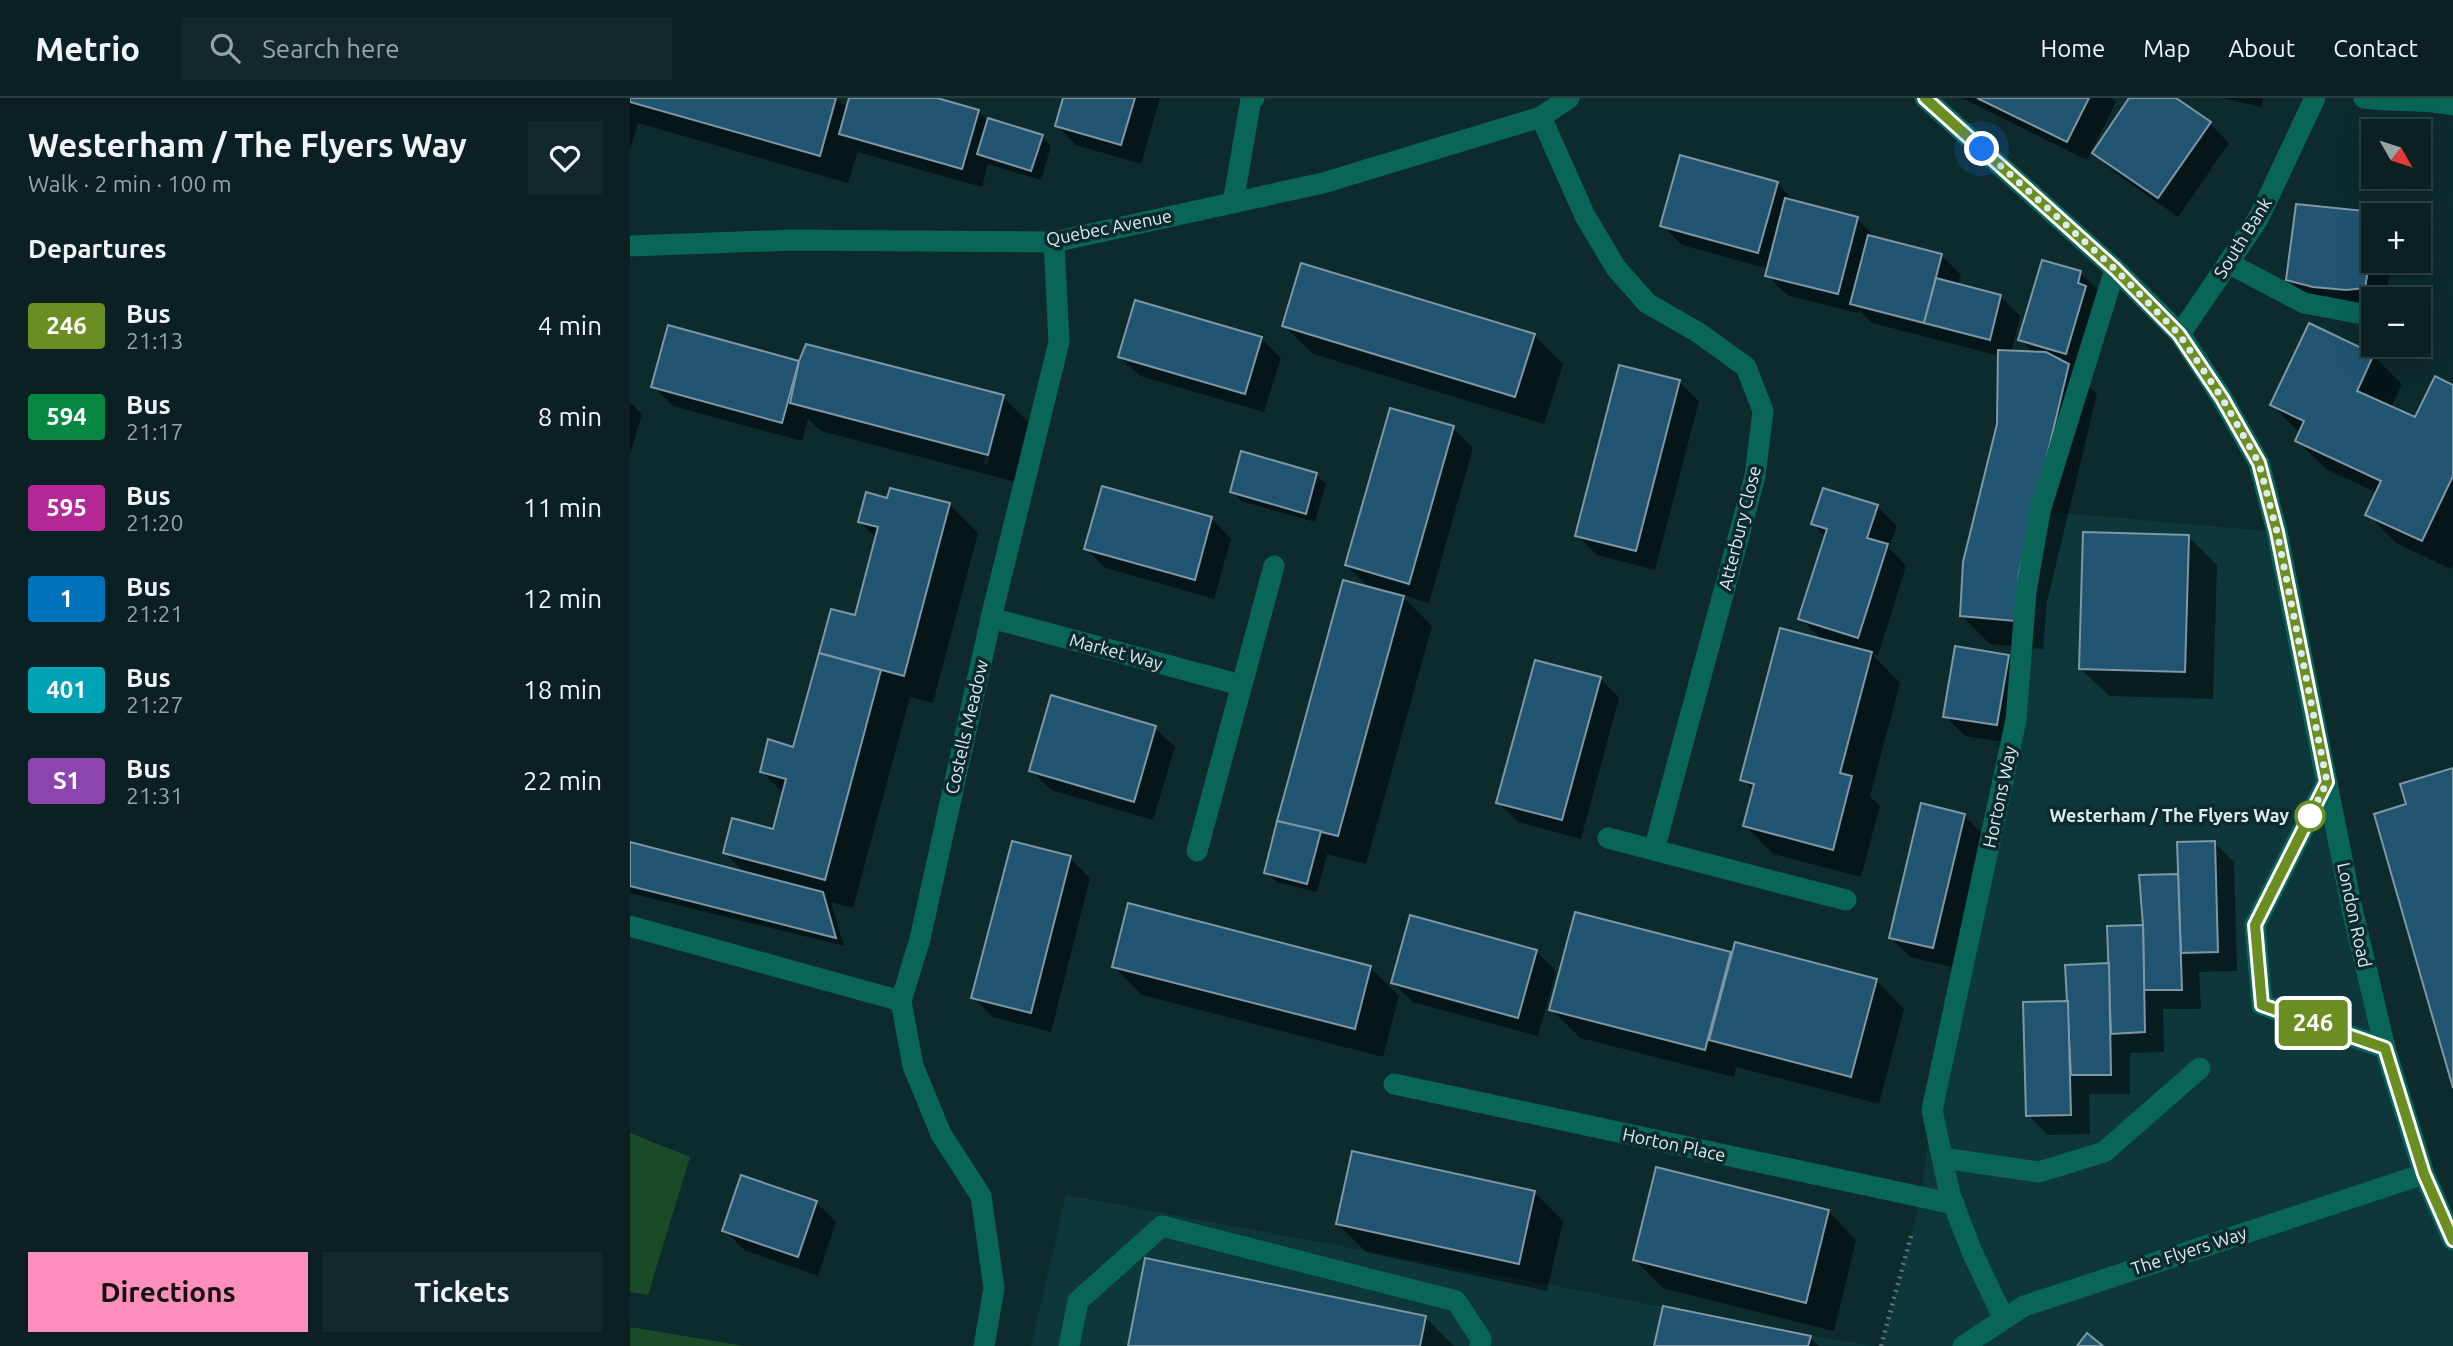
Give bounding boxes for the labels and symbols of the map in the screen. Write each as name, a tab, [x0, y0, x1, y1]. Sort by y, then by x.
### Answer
north arrow	[2361, 119, 2431, 189]
your location	[1964, 131, 1999, 166]
street label: South Bank	[2209, 193, 2275, 282]
street label: Quebec Avenue	[1044, 205, 1174, 250]
street label: Atterbury Close	[1714, 464, 1764, 592]
street label: Market Way	[1067, 629, 1165, 673]
street label: Costells Meadow	[941, 657, 991, 796]
street label: Hortons Way	[1978, 744, 2020, 850]
marker: Westerham / The Flyers Way	[2295, 801, 2325, 831]
place label: Westerham / The Flyers Way	[2050, 805, 2289, 825]
street label: London Road	[2334, 860, 2376, 969]
line badge: 246	[2273, 1000, 2353, 1046]
street label: Horton Place	[1621, 1123, 1728, 1165]
street label: The Flyers Way	[2129, 1222, 2249, 1278]

